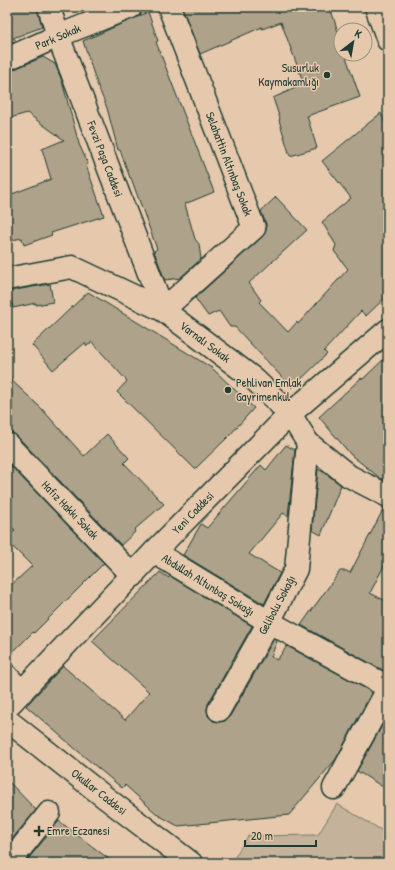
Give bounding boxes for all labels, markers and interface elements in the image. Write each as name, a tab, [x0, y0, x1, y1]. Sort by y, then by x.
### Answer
street label: Park Sokak	[32, 19, 83, 54]
north arrow	[333, 22, 373, 62]
text: K	[352, 26, 364, 41]
place label: Susurluk Kaymakamlığı	[258, 59, 319, 90]
marker: Susurluk Kaymakamlığı	[322, 70, 332, 80]
street label: Selahattin Altınbaş Sokak	[202, 109, 257, 218]
street label: Fevzi Paşa Caddesi	[83, 118, 128, 199]
street label: Varnalı Sokak	[176, 317, 234, 366]
place label: Pehlivan Emlak Gayrimenkul	[236, 374, 302, 405]
marker: Pehlivan Emlak Gayrimenkul	[223, 385, 233, 395]
street label: Hafız Hakkı Sokak	[38, 476, 103, 543]
street label: Yeni Caddesi	[168, 487, 217, 538]
street label: Abdullah Altunbaş Sokağı	[159, 549, 258, 620]
street label: Gelibolu Sokağı	[254, 572, 299, 637]
street label: Okullar Caddesi	[68, 764, 131, 819]
place label: Emre Eczanesi	[47, 822, 110, 839]
scale bar	[245, 822, 316, 848]
marker: Emre Eczanesi	[34, 826, 44, 836]
text: 20 m	[251, 827, 273, 844]

